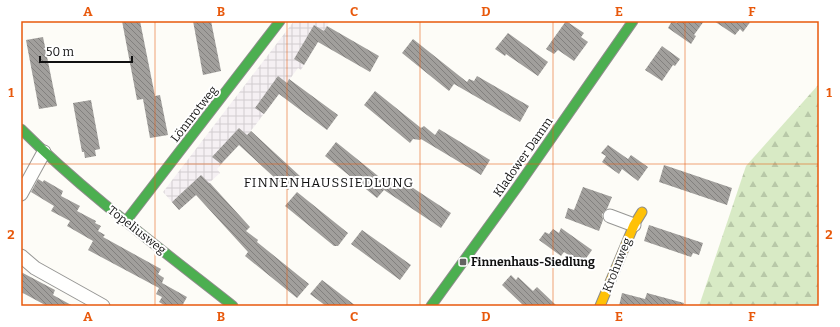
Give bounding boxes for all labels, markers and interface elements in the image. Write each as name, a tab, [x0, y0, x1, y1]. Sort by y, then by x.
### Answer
text: A	[83, 4, 93, 19]
text: B	[217, 4, 225, 19]
text: C	[350, 4, 358, 19]
text: D	[481, 4, 491, 19]
text: E	[615, 4, 623, 19]
text: F	[748, 4, 756, 19]
scale bar	[40, 38, 132, 64]
text: 50 m	[46, 45, 75, 59]
street label: Lönnrotweg	[168, 83, 220, 145]
text: 1	[8, 85, 14, 100]
text: 1	[826, 85, 832, 100]
street label: Kladower Damm	[490, 114, 556, 199]
district label: FINNENHAUSSIEDLUNG	[244, 175, 414, 190]
street label: Topeliusweg	[105, 203, 169, 257]
text: 2	[7, 227, 15, 242]
text: 2	[825, 227, 833, 242]
street label: Krohnweg	[600, 235, 634, 294]
place label: Finnenhaus-Siedlung	[471, 255, 595, 269]
marker: Finnenhaus-Siedlung	[458, 257, 468, 267]
text: A	[83, 309, 93, 324]
text: B	[217, 309, 225, 324]
text: C	[350, 309, 358, 324]
text: D	[481, 309, 491, 324]
text: E	[615, 309, 623, 324]
text: F	[748, 309, 756, 324]

